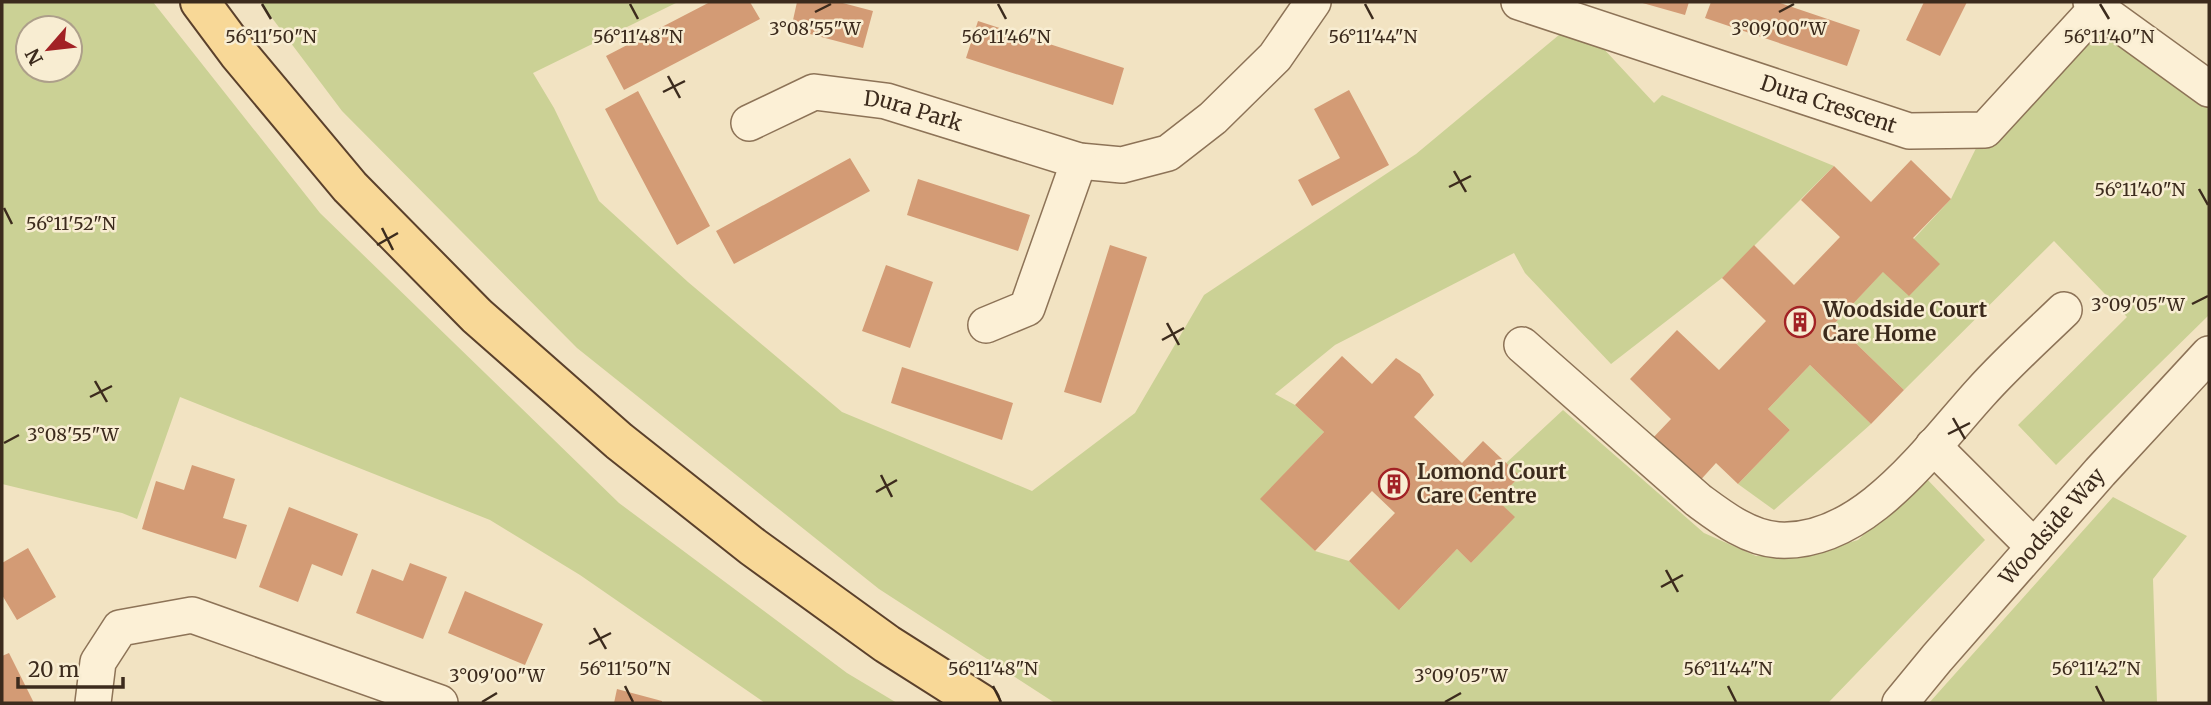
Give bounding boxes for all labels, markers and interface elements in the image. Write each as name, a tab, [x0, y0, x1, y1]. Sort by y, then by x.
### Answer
north arrow	[14, 14, 84, 84]
text: 3°08'55"W	[769, 17, 862, 40]
text: 3°09'00"W	[1731, 17, 1828, 40]
text: 56°11'50"N	[225, 25, 317, 48]
text: 56°11'48"N	[593, 25, 683, 48]
text: 56°11'46"N	[961, 25, 1051, 48]
text: 56°11'44"N	[1329, 25, 1418, 48]
text: 56°11'40"N	[2064, 25, 2154, 48]
text: N	[20, 45, 48, 69]
street label: Dura Crescent	[1757, 69, 1900, 139]
street label: Dura Park	[862, 84, 966, 137]
text: 56°11'40"N	[2095, 178, 2185, 201]
text: 56°11'52"N	[26, 212, 116, 235]
text: 3°09'05"W	[2091, 293, 2186, 316]
place label: Woodside Court Care Home	[1822, 296, 1988, 347]
building icon: Woodside Court Care Home	[1783, 305, 1817, 339]
text: 3°08'55"W	[27, 423, 120, 446]
place label: Lomond Court Care Centre	[1417, 458, 1567, 509]
street label: Woodside Way	[1992, 461, 2111, 591]
building icon: Lomond Court Care Centre	[1377, 467, 1411, 501]
scale bar	[18, 646, 122, 690]
text: 20 m	[28, 656, 80, 683]
text: 56°11'50"N	[579, 657, 671, 680]
text: 56°11'48"N	[948, 657, 1038, 680]
text: 56°11'44"N	[1684, 657, 1773, 680]
text: 56°11'42"N	[2052, 657, 2141, 680]
text: 3°09'00"W	[449, 664, 546, 687]
text: 3°09'05"W	[1414, 664, 1509, 687]

